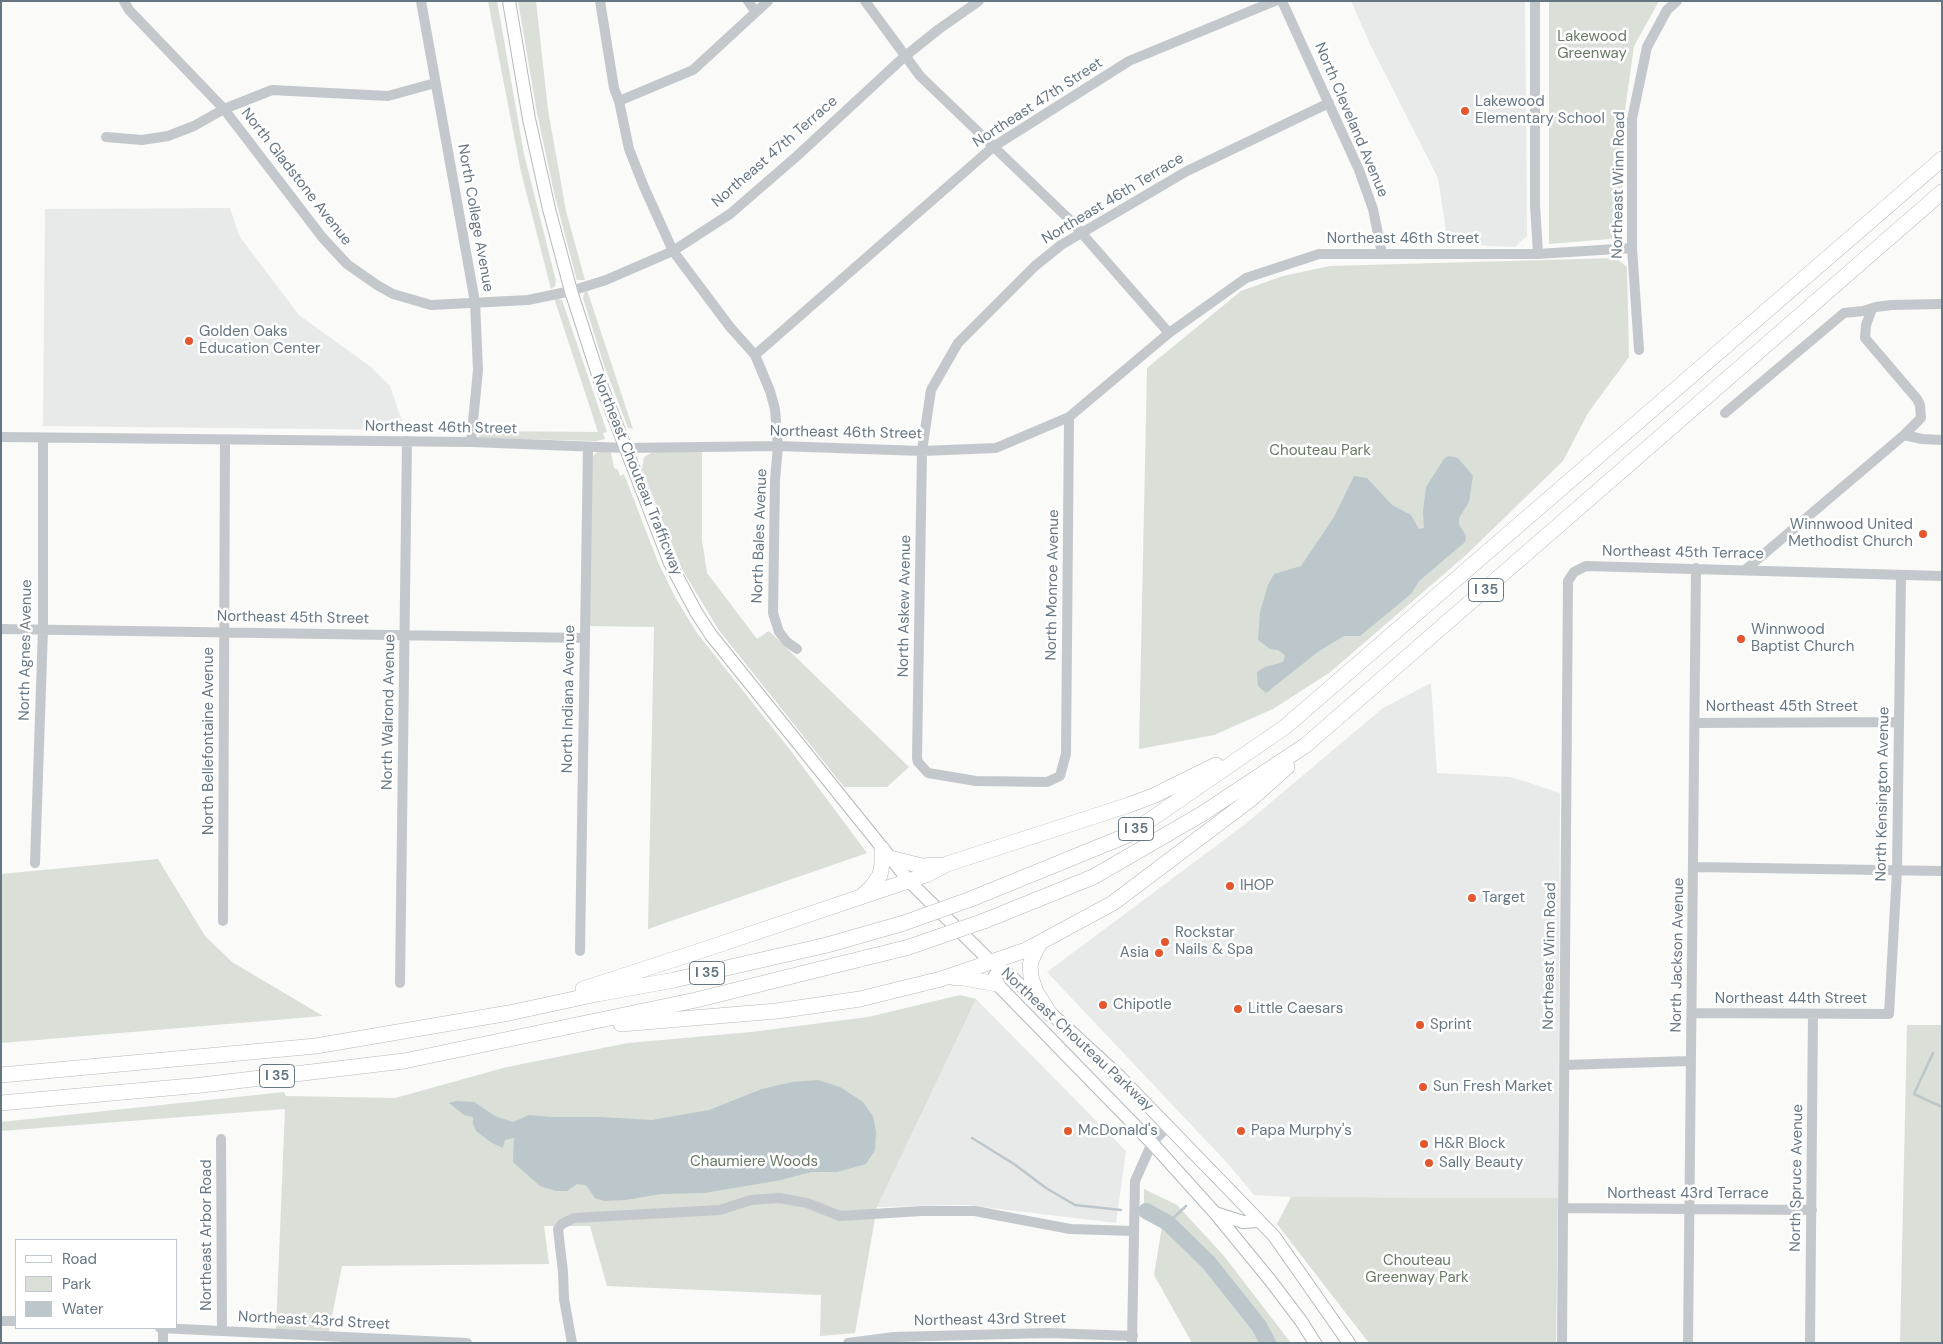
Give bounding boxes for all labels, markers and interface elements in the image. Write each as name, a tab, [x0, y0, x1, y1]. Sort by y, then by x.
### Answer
park label: Lakewood Greenway	[1557, 28, 1627, 63]
street label: North Cleveland Avenue	[1310, 40, 1392, 200]
street label: Northeast 47th Street	[970, 54, 1106, 152]
street label: Northeast 47th Terrace	[708, 93, 842, 211]
place label: Lakewood Elementary School	[1475, 93, 1605, 128]
street label: North Gladstone Avenue	[237, 105, 355, 249]
marker: Lakewood Elementary School	[1459, 105, 1471, 117]
street label: Northeast Winn Road	[1609, 111, 1629, 259]
street label: North College Avenue	[453, 143, 497, 293]
street label: Northeast 46th Terrace	[1039, 150, 1187, 248]
street label: Northeast 46th Street	[1327, 230, 1479, 248]
place label: Golden Oaks Education Center	[199, 323, 321, 358]
marker: Golden Oaks Education Center	[183, 335, 195, 347]
street label: Northeast Chouteau Trafficway	[588, 372, 686, 578]
street label: Northeast 46th Street	[365, 418, 517, 438]
street label: Northeast 46th Street	[770, 423, 922, 443]
park label: Chouteau Park	[1269, 442, 1371, 460]
street label: North Bales Avenue	[749, 468, 771, 604]
street label: North Monroe Avenue	[1043, 509, 1063, 661]
place label: Winnwood United Methodist Church	[1788, 516, 1913, 551]
marker: Winnwood United Methodist Church	[1917, 528, 1929, 540]
street label: North Askew Avenue	[895, 535, 915, 677]
street label: Northeast 45th Terrace	[1602, 543, 1764, 563]
road number: I 35	[1468, 578, 1504, 602]
street label: North Agnes Avenue	[16, 579, 36, 721]
street label: Northeast 45th Street	[217, 608, 369, 628]
place label: Winnwood Baptist Church	[1751, 621, 1854, 656]
street label: North Indiana Avenue	[559, 625, 579, 773]
marker: Winnwood Baptist Church	[1735, 633, 1747, 645]
street label: North Walrond Avenue	[379, 634, 399, 790]
street label: North Bellefontaine Avenue	[200, 647, 218, 835]
street label: Northeast 45th Street	[1706, 698, 1858, 716]
street label: North Kensington Avenue	[1872, 706, 1894, 882]
road number: I 35	[1118, 818, 1154, 841]
place label: IHOP	[1240, 877, 1274, 895]
street label: North Jackson Avenue	[1668, 878, 1688, 1032]
marker: IHOP	[1224, 880, 1236, 892]
street label: Northeast Winn Road	[1540, 882, 1560, 1030]
place label: Target	[1482, 889, 1525, 907]
marker: Target	[1466, 892, 1478, 904]
place label: Rockstar Nails & Spa	[1175, 924, 1253, 959]
marker: Rockstar Nails & Spa	[1159, 936, 1171, 948]
place label: Asia	[1120, 944, 1149, 962]
marker: Asia	[1153, 947, 1165, 959]
road number: I 35	[690, 961, 724, 984]
street label: Northeast Chouteau Parkway	[997, 965, 1157, 1115]
street label: Northeast 44th Street	[1715, 990, 1867, 1008]
place label: Chipotle	[1113, 996, 1172, 1014]
marker: Chipotle	[1097, 999, 1109, 1011]
place label: Little Caesars	[1248, 1000, 1343, 1018]
marker: Little Caesars	[1232, 1003, 1244, 1015]
place label: Sprint	[1430, 1016, 1472, 1034]
marker: Sprint	[1414, 1019, 1426, 1031]
road number: I 35	[260, 1064, 294, 1088]
place label: Sun Fresh Market	[1433, 1078, 1552, 1096]
marker: Sun Fresh Market	[1417, 1081, 1429, 1093]
street label: North Spruce Avenue	[1787, 1104, 1807, 1252]
place label: McDonald's	[1078, 1122, 1158, 1140]
place label: Papa Murphy's	[1251, 1122, 1352, 1140]
marker: McDonald's	[1062, 1125, 1074, 1137]
marker: Papa Murphy's	[1235, 1125, 1247, 1137]
place label: H&R Block	[1434, 1135, 1506, 1153]
marker: H&R Block	[1418, 1138, 1430, 1150]
park label: Chaumiere Woods	[690, 1153, 818, 1171]
place label: Sally Beauty	[1439, 1154, 1523, 1172]
marker: Sally Beauty	[1423, 1157, 1435, 1169]
street label: Northeast Arbor Road	[198, 1159, 216, 1311]
street label: Northeast 43rd Terrace	[1607, 1185, 1769, 1203]
legend	[15, 1239, 178, 1329]
text: Road	[62, 1249, 97, 1269]
park label: Chouteau Greenway Park	[1365, 1252, 1469, 1287]
text: Park	[62, 1274, 92, 1294]
text: Water	[62, 1299, 103, 1319]
street label: Northeast 43rd Street	[238, 1308, 390, 1334]
street label: Northeast 43rd Street	[914, 1310, 1066, 1330]

